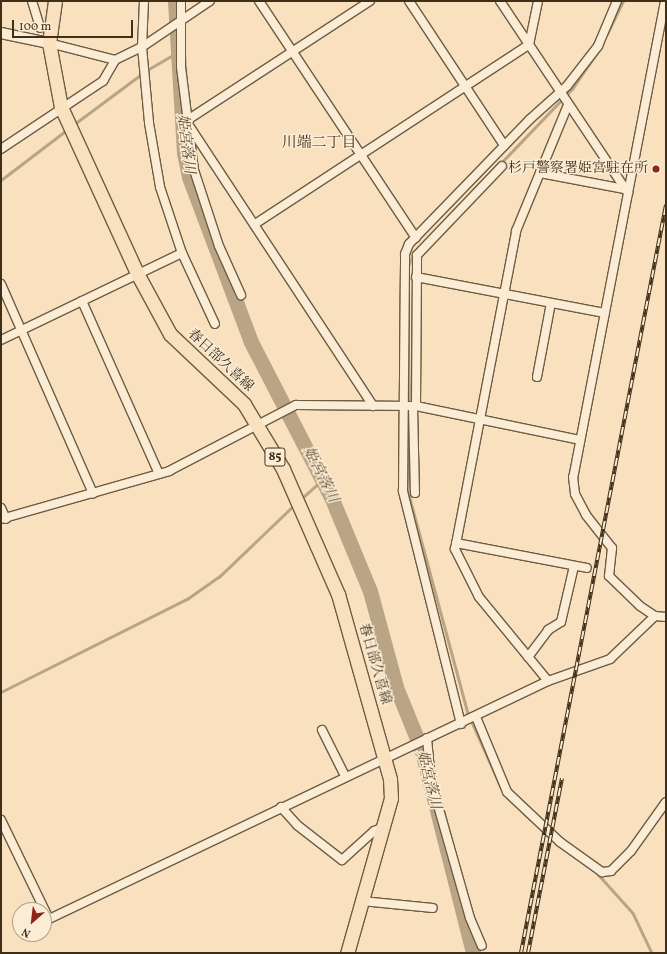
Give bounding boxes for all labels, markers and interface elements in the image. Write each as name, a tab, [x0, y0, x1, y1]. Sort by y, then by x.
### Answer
scale bar	[14, 12, 135, 38]
text: 100 m	[19, 19, 51, 35]
water label: 姫宮落川	[172, 113, 198, 175]
district label: 川端二丁目	[282, 135, 356, 153]
place label: 杉戸警察署姫宮駐在所	[508, 161, 648, 177]
marker: 杉戸警察署姫宮駐在所	[651, 164, 661, 174]
street label: 春日部久喜線	[184, 326, 256, 396]
water label: 姫宮落川	[298, 444, 342, 506]
road number: 85	[264, 446, 286, 468]
street label: 春日部久喜線	[354, 621, 394, 707]
water label: 姫宮落川	[412, 749, 444, 811]
north arrow	[12, 902, 52, 942]
text: N	[20, 924, 34, 941]

